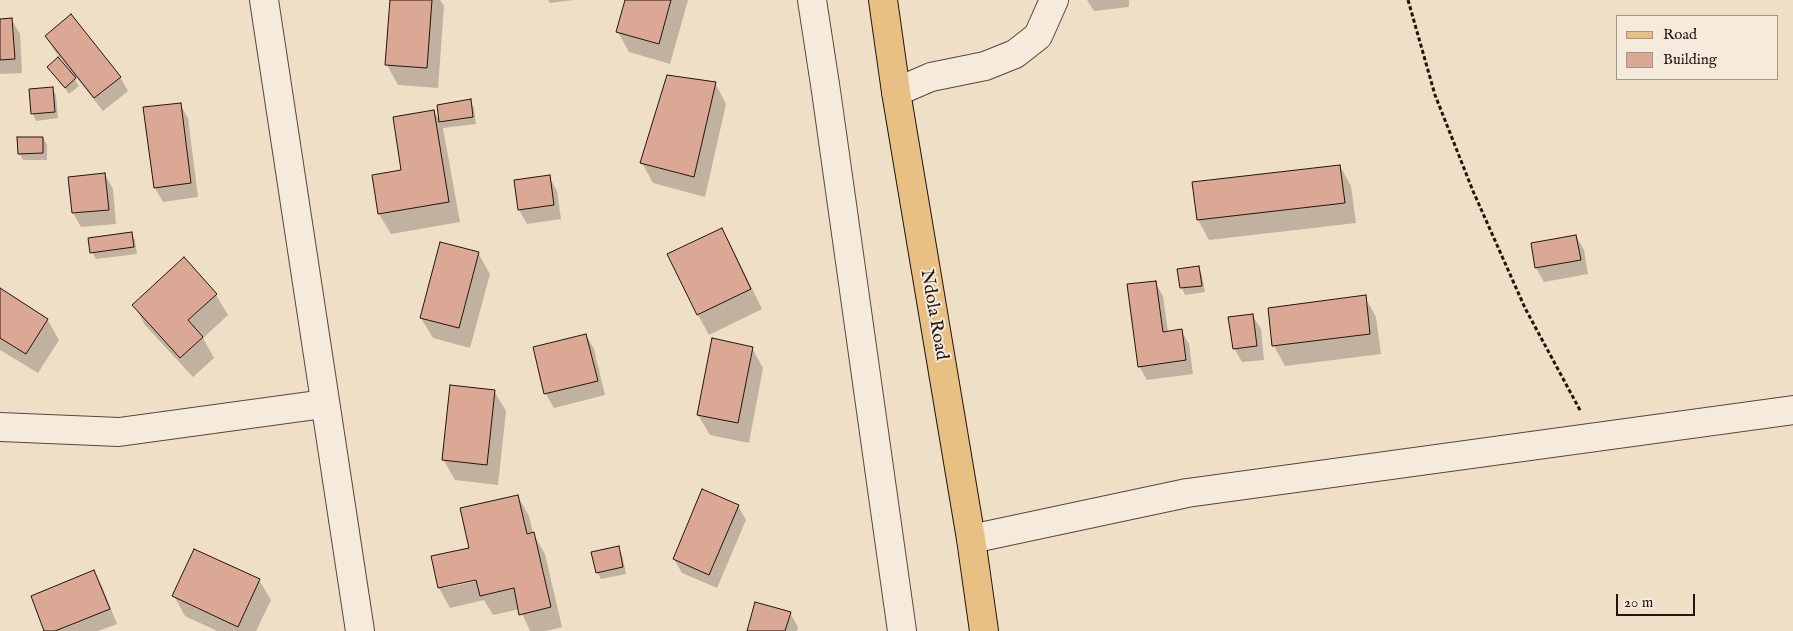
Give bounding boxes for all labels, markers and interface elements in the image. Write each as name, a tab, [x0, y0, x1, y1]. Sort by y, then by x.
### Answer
legend	[1616, 15, 1778, 80]
text: Road	[1663, 25, 1697, 44]
text: Building	[1663, 50, 1717, 69]
street label: Ndola Road	[914, 268, 952, 362]
scale bar	[1618, 584, 1697, 616]
text: 20 m	[1624, 593, 1653, 612]

